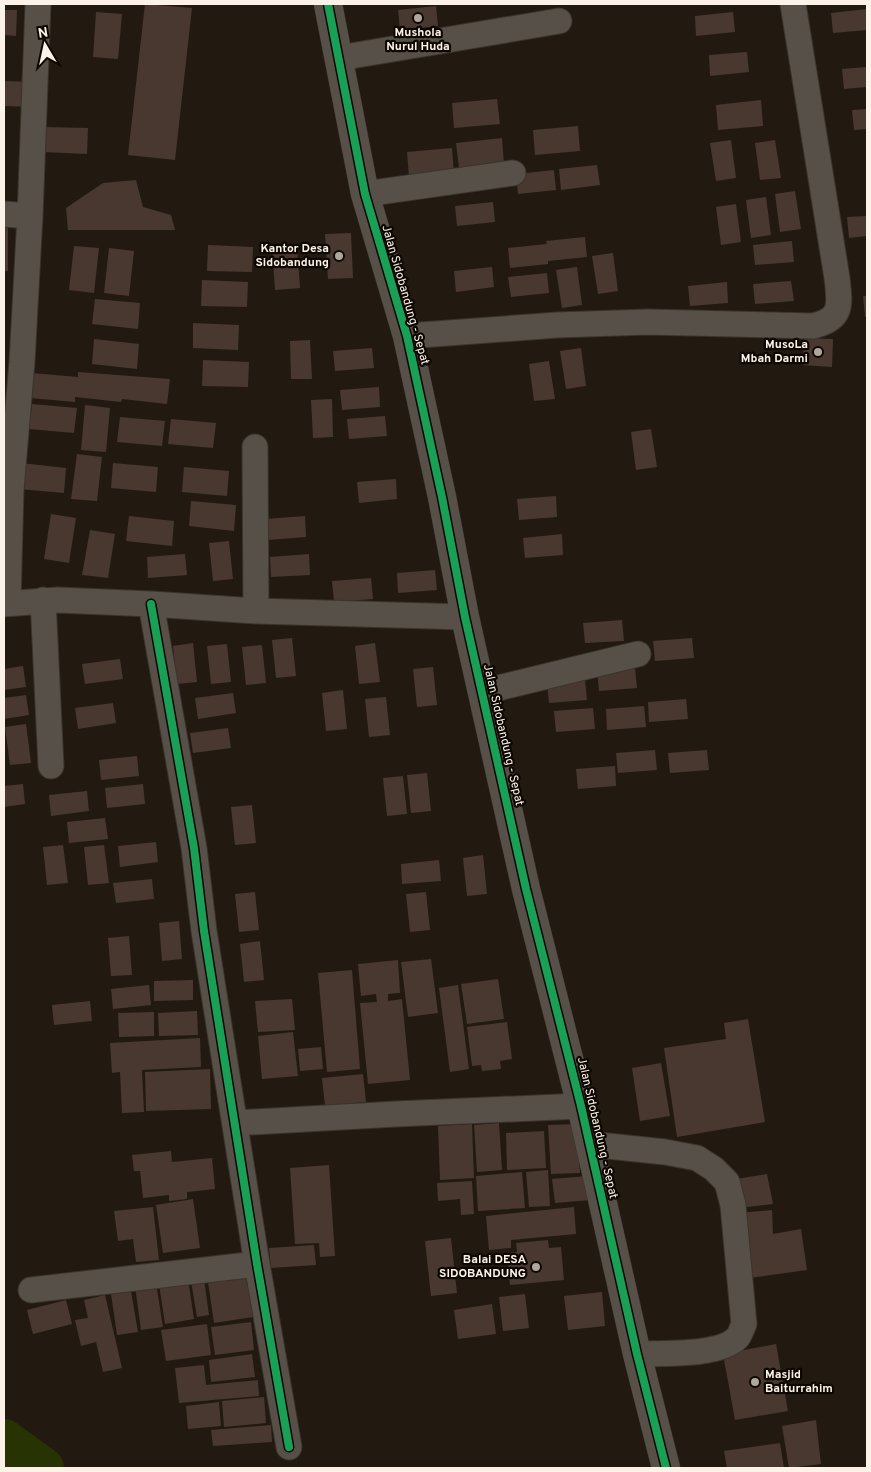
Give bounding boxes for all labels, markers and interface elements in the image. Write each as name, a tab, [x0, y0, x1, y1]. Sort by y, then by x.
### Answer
marker: Mushola Nurul Huda	[412, 12, 424, 24]
north arrow	[20, 20, 70, 70]
text: N	[37, 24, 50, 43]
place label: Mushola Nurul Huda	[386, 25, 450, 55]
street label: Jalan Sidobandung - Sepat	[377, 223, 433, 367]
place label: Kantor Desa Sidobandung	[255, 241, 329, 271]
marker: Kantor Desa Sidobandung	[333, 250, 345, 262]
place label: MusoLa Mbah Darmi	[741, 337, 808, 367]
marker: MusoLa Mbah Darmi	[812, 346, 824, 358]
street label: Jalan Sidobandung - Sepat	[479, 663, 527, 807]
street label: Jalan Sidobandung - Sepat	[573, 1056, 621, 1200]
place label: Balai DESA SIDOBANDUNG	[439, 1252, 526, 1282]
marker: Balai DESA SIDOBANDUNG	[530, 1261, 542, 1273]
place label: Masjid Baiturrahim	[765, 1367, 833, 1397]
marker: Masjid Baiturrahim	[749, 1376, 761, 1388]

